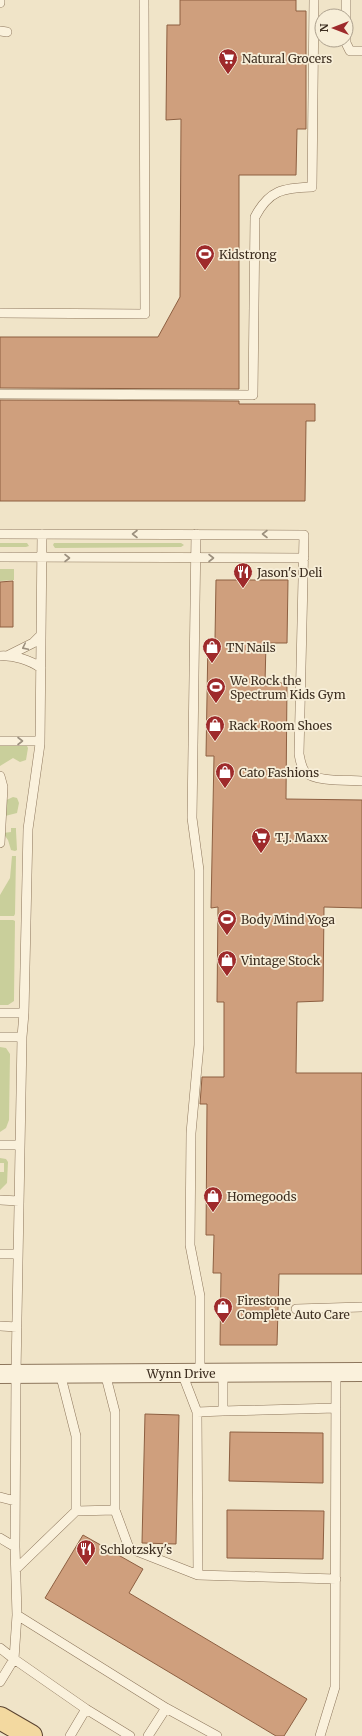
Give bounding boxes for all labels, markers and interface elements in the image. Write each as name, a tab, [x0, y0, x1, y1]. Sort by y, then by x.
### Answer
north arrow	[314, 8, 354, 48]
text: N	[317, 23, 331, 32]
supermarket icon: Natural Grocers	[217, 47, 239, 75]
place label: Natural Grocers	[242, 51, 332, 66]
sports icon: Kidstrong	[194, 243, 216, 271]
place label: Kidstrong	[219, 247, 277, 262]
one-way arrow	[132, 530, 138, 538]
one-way arrow	[262, 530, 268, 538]
one-way arrow	[64, 554, 70, 562]
one-way arrow	[208, 554, 214, 562]
restaurant icon: Jason's Deli	[232, 561, 254, 589]
place label: Jason's Deli	[256, 565, 323, 580]
shop icon: TN Nails	[201, 636, 223, 664]
place label: TN Nails	[226, 640, 276, 655]
one-way arrow	[22, 642, 29, 650]
place label: We Rock the Spectrum Kids Gym	[229, 673, 346, 702]
sports icon: We Rock the Spectrum Kids Gym	[205, 676, 227, 704]
shop icon: Rack Room Shoes	[204, 714, 226, 742]
place label: Rack Room Shoes	[229, 718, 332, 733]
one-way arrow	[17, 737, 23, 745]
shop icon: Cato Fashions	[214, 761, 236, 789]
place label: Cato Fashions	[239, 765, 319, 780]
supermarket icon: T.J. Maxx	[250, 826, 272, 854]
place label: T.J. Maxx	[275, 830, 328, 845]
sports icon: Body Mind Yoga	[216, 908, 238, 936]
place label: Body Mind Yoga	[241, 912, 335, 927]
shop icon: Vintage Stock	[216, 949, 238, 977]
place label: Vintage Stock	[240, 953, 321, 968]
shop icon: Homegoods	[202, 1185, 224, 1213]
place label: Homegoods	[227, 1189, 297, 1204]
place label: Firestone Complete Auto Care	[237, 1293, 350, 1322]
shop icon: Firestone Complete Auto Care	[212, 1296, 234, 1324]
street label: Wynn Drive	[146, 1365, 215, 1381]
restaurant icon: Schlotzsky's	[75, 1538, 97, 1566]
place label: Schlotzsky's	[100, 1542, 172, 1557]

